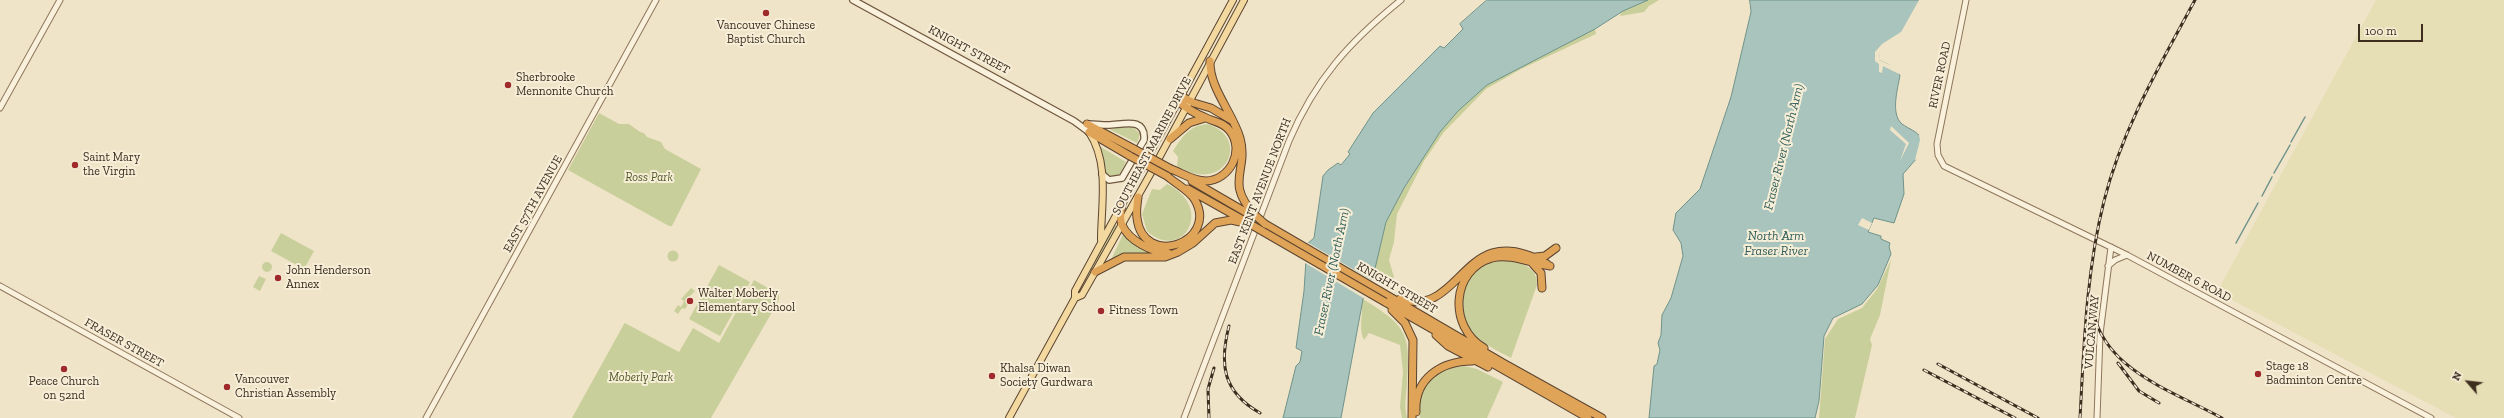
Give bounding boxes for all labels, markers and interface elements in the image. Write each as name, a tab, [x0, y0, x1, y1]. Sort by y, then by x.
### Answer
marker: Vancouver Chinese Baptist Church	[761, 8, 771, 18]
scale bar	[2360, 16, 2425, 42]
place label: Vancouver Chinese Baptist Church	[717, 19, 815, 47]
street label: KNIGHT STREET	[926, 22, 1012, 78]
text: 100 m	[2365, 24, 2397, 38]
street label: RIVER ROAD	[1926, 40, 1954, 110]
place label: Sherbrooke Mennonite Church	[516, 71, 613, 99]
street label: SOUTHEAST MARINE DRIVE	[1109, 75, 1195, 217]
marker: Sherbrooke Mennonite Church	[503, 80, 513, 90]
water label: Fraser River (North Arm)	[1761, 82, 1807, 212]
street label: EAST KENT AVENUE NORTH	[1225, 116, 1295, 266]
place label: Saint Mary the Virgin	[83, 151, 140, 179]
street label: EAST 57TH AVENUE	[500, 153, 566, 255]
marker: Saint Mary the Virgin	[70, 160, 80, 170]
park label: Ross Park	[625, 171, 673, 185]
water label: Fraser River (North Arm)	[1311, 207, 1353, 337]
water label: North Arm Fraser River	[1744, 228, 1808, 259]
street label: NUMBER 6 ROAD	[2144, 249, 2234, 305]
street label: KNIGHT STREET	[1354, 259, 1440, 317]
place label: John Henderson Annex	[286, 264, 371, 292]
marker: John Henderson Annex	[273, 273, 283, 283]
place label: Walter Moberly Elementary School	[698, 287, 795, 315]
street label: VULCAN WAY	[2082, 294, 2102, 370]
marker: Walter Moberly Elementary School	[685, 296, 695, 306]
place label: Fitness Town	[1109, 304, 1178, 318]
marker: Fitness Town	[1096, 306, 1106, 316]
street label: FRASER STREET	[82, 315, 166, 371]
place label: Stage 18 Badminton Centre	[2266, 360, 2362, 388]
place label: Khalsa Diwan Society Gurdwara	[1000, 362, 1093, 390]
north arrow	[2448, 362, 2488, 402]
marker: Peace Church on 52nd	[59, 364, 69, 374]
marker: Stage 18 Badminton Centre	[2253, 369, 2263, 379]
text: N	[2449, 369, 2465, 383]
park label: Moberly Park	[609, 371, 673, 385]
marker: Khalsa Diwan Society Gurdwara	[987, 371, 997, 381]
place label: Vancouver Christian Assembly	[235, 373, 336, 401]
place label: Peace Church on 52nd	[29, 375, 99, 403]
marker: Vancouver Christian Assembly	[222, 382, 232, 392]

